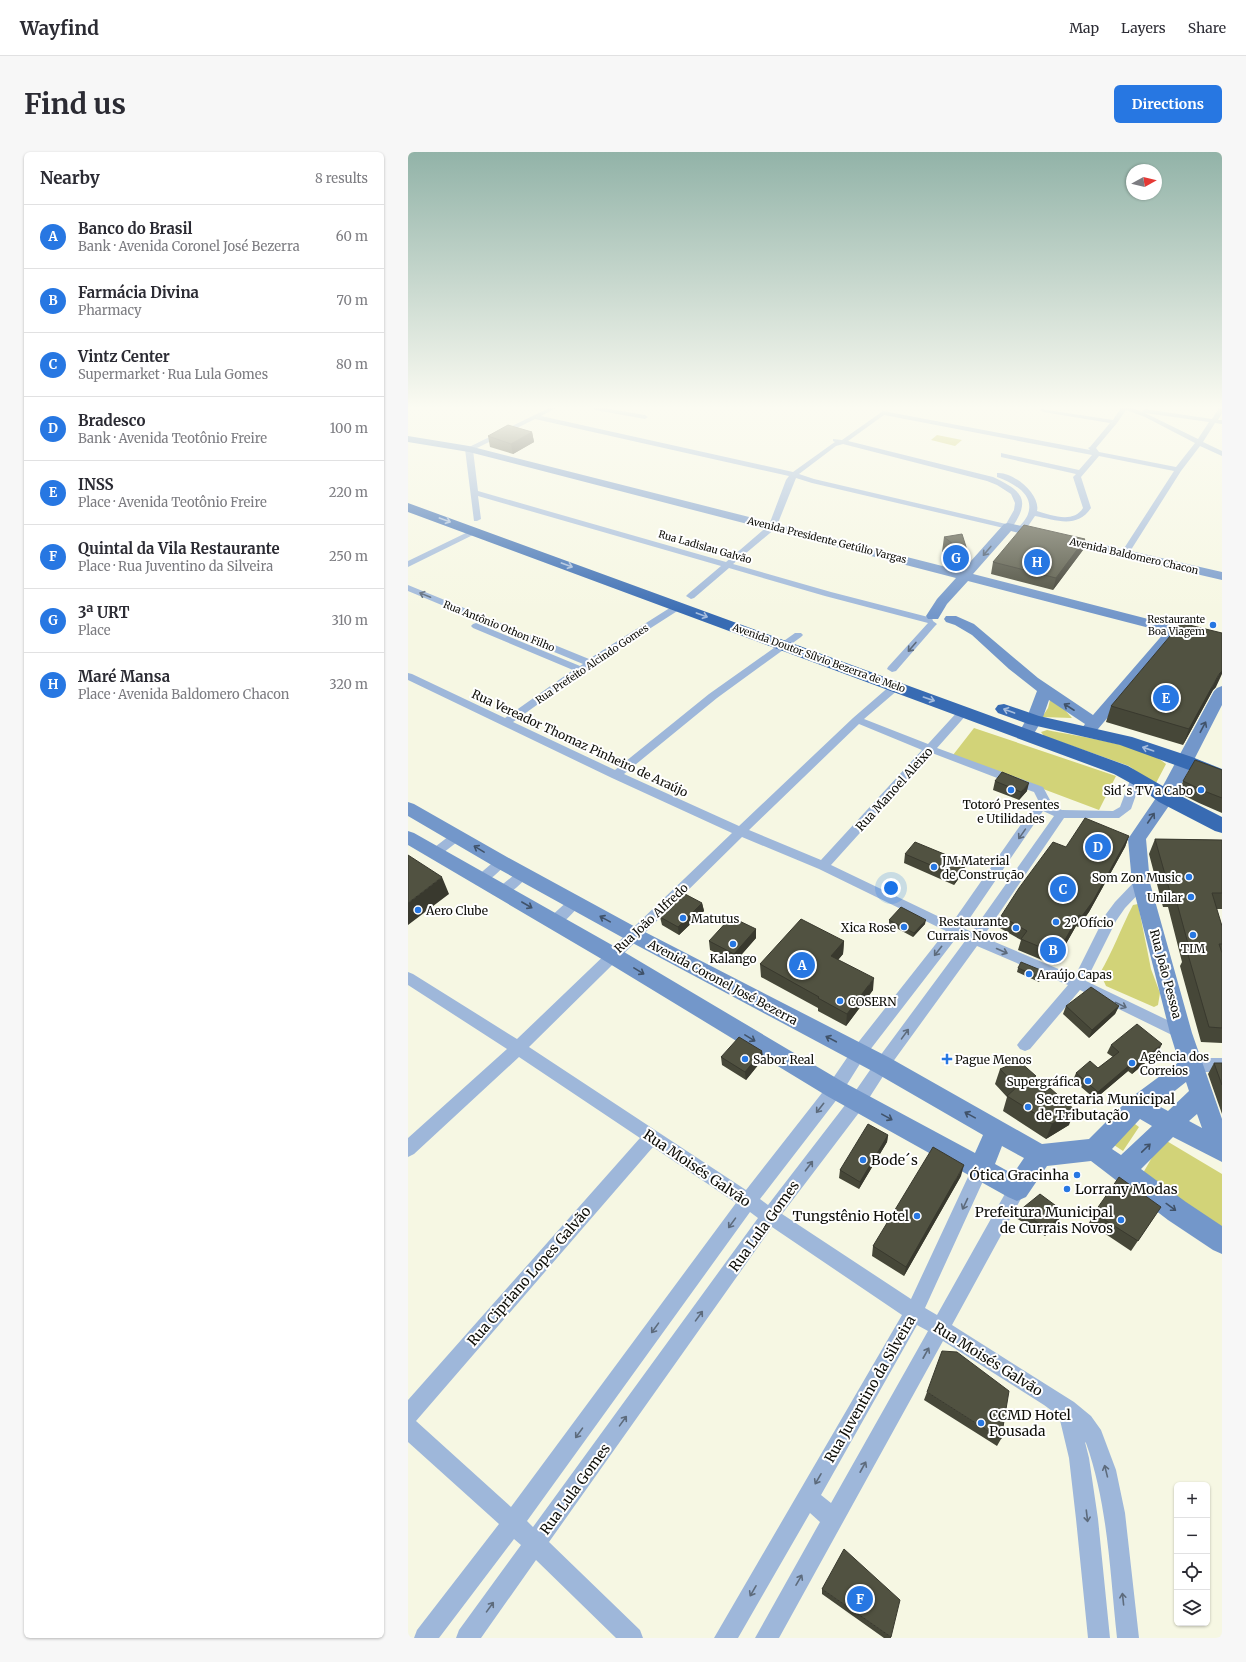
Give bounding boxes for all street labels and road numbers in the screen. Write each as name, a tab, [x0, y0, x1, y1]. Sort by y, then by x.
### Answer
street label: Avenida Presidente Getúlio Vargas	[745, 514, 908, 566]
street label: Rua Ladislau Galvão	[657, 527, 753, 567]
street label: Avenida Baldomero Chacon	[1067, 535, 1200, 577]
street label: Rua Antônio Othon Filho	[441, 598, 557, 654]
street label: Avenida Doutor Sílvio Bezerra de Melo	[730, 620, 907, 695]
street label: Rua Prefeito Alcindo Gomes	[533, 621, 651, 707]
street label: Rua Vereador Thomaz Pinheiro de Araújo	[470, 686, 690, 800]
street label: Rua Manoel Aleixo	[852, 744, 936, 834]
street label: Rua João Alfredo	[611, 880, 691, 956]
street label: Rua João Pessoa	[1147, 928, 1185, 1021]
street label: Avenida Coronel José Bezerra	[645, 936, 801, 1028]
street label: Rua Moisés Galvão	[640, 1125, 754, 1211]
street label: Rua Lula Gomes	[725, 1177, 803, 1275]
street label: Rua Cipriano Lopes Galvão	[463, 1202, 595, 1350]
street label: Rua Juventino da Silveira	[820, 1312, 920, 1466]
street label: Rua Moisés Galvão	[930, 1318, 1046, 1400]
street label: Rua Lula Gomes	[536, 1440, 614, 1538]

